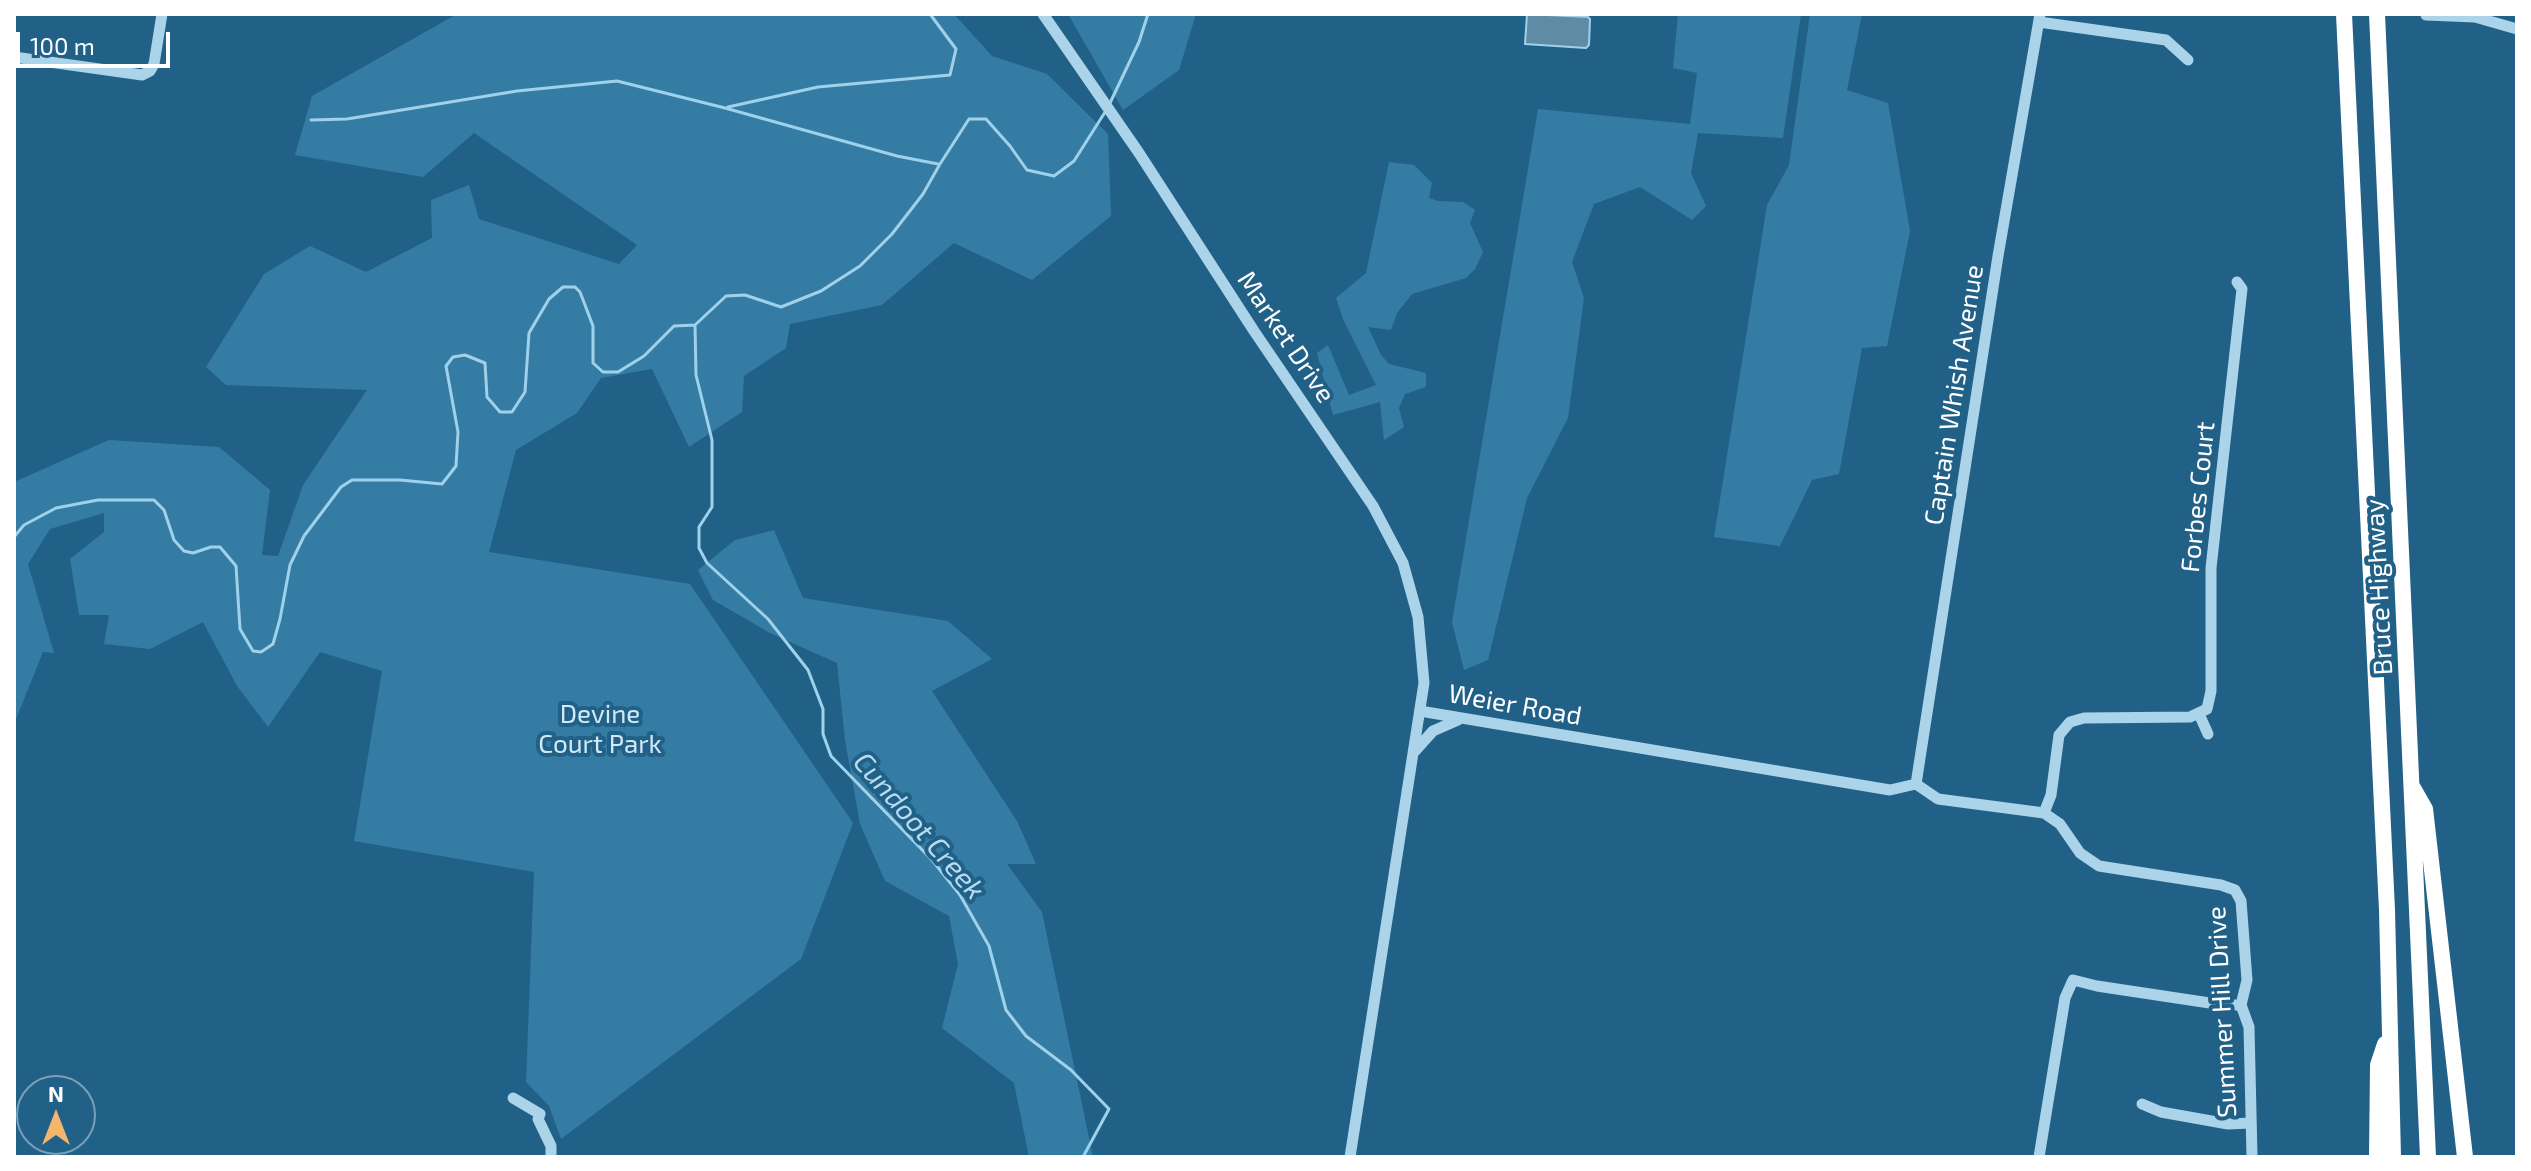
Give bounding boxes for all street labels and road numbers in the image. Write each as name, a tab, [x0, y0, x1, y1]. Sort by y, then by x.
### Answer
street label: Captain Whish Avenue	[1918, 263, 1990, 527]
street label: Market Drive	[1231, 265, 1341, 409]
street label: Forbes Court	[2175, 420, 2221, 574]
street label: Bruce Highway	[2359, 498, 2399, 676]
street label: Weier Road	[1446, 678, 1584, 732]
street label: Summer Hill Drive	[2201, 905, 2243, 1119]

